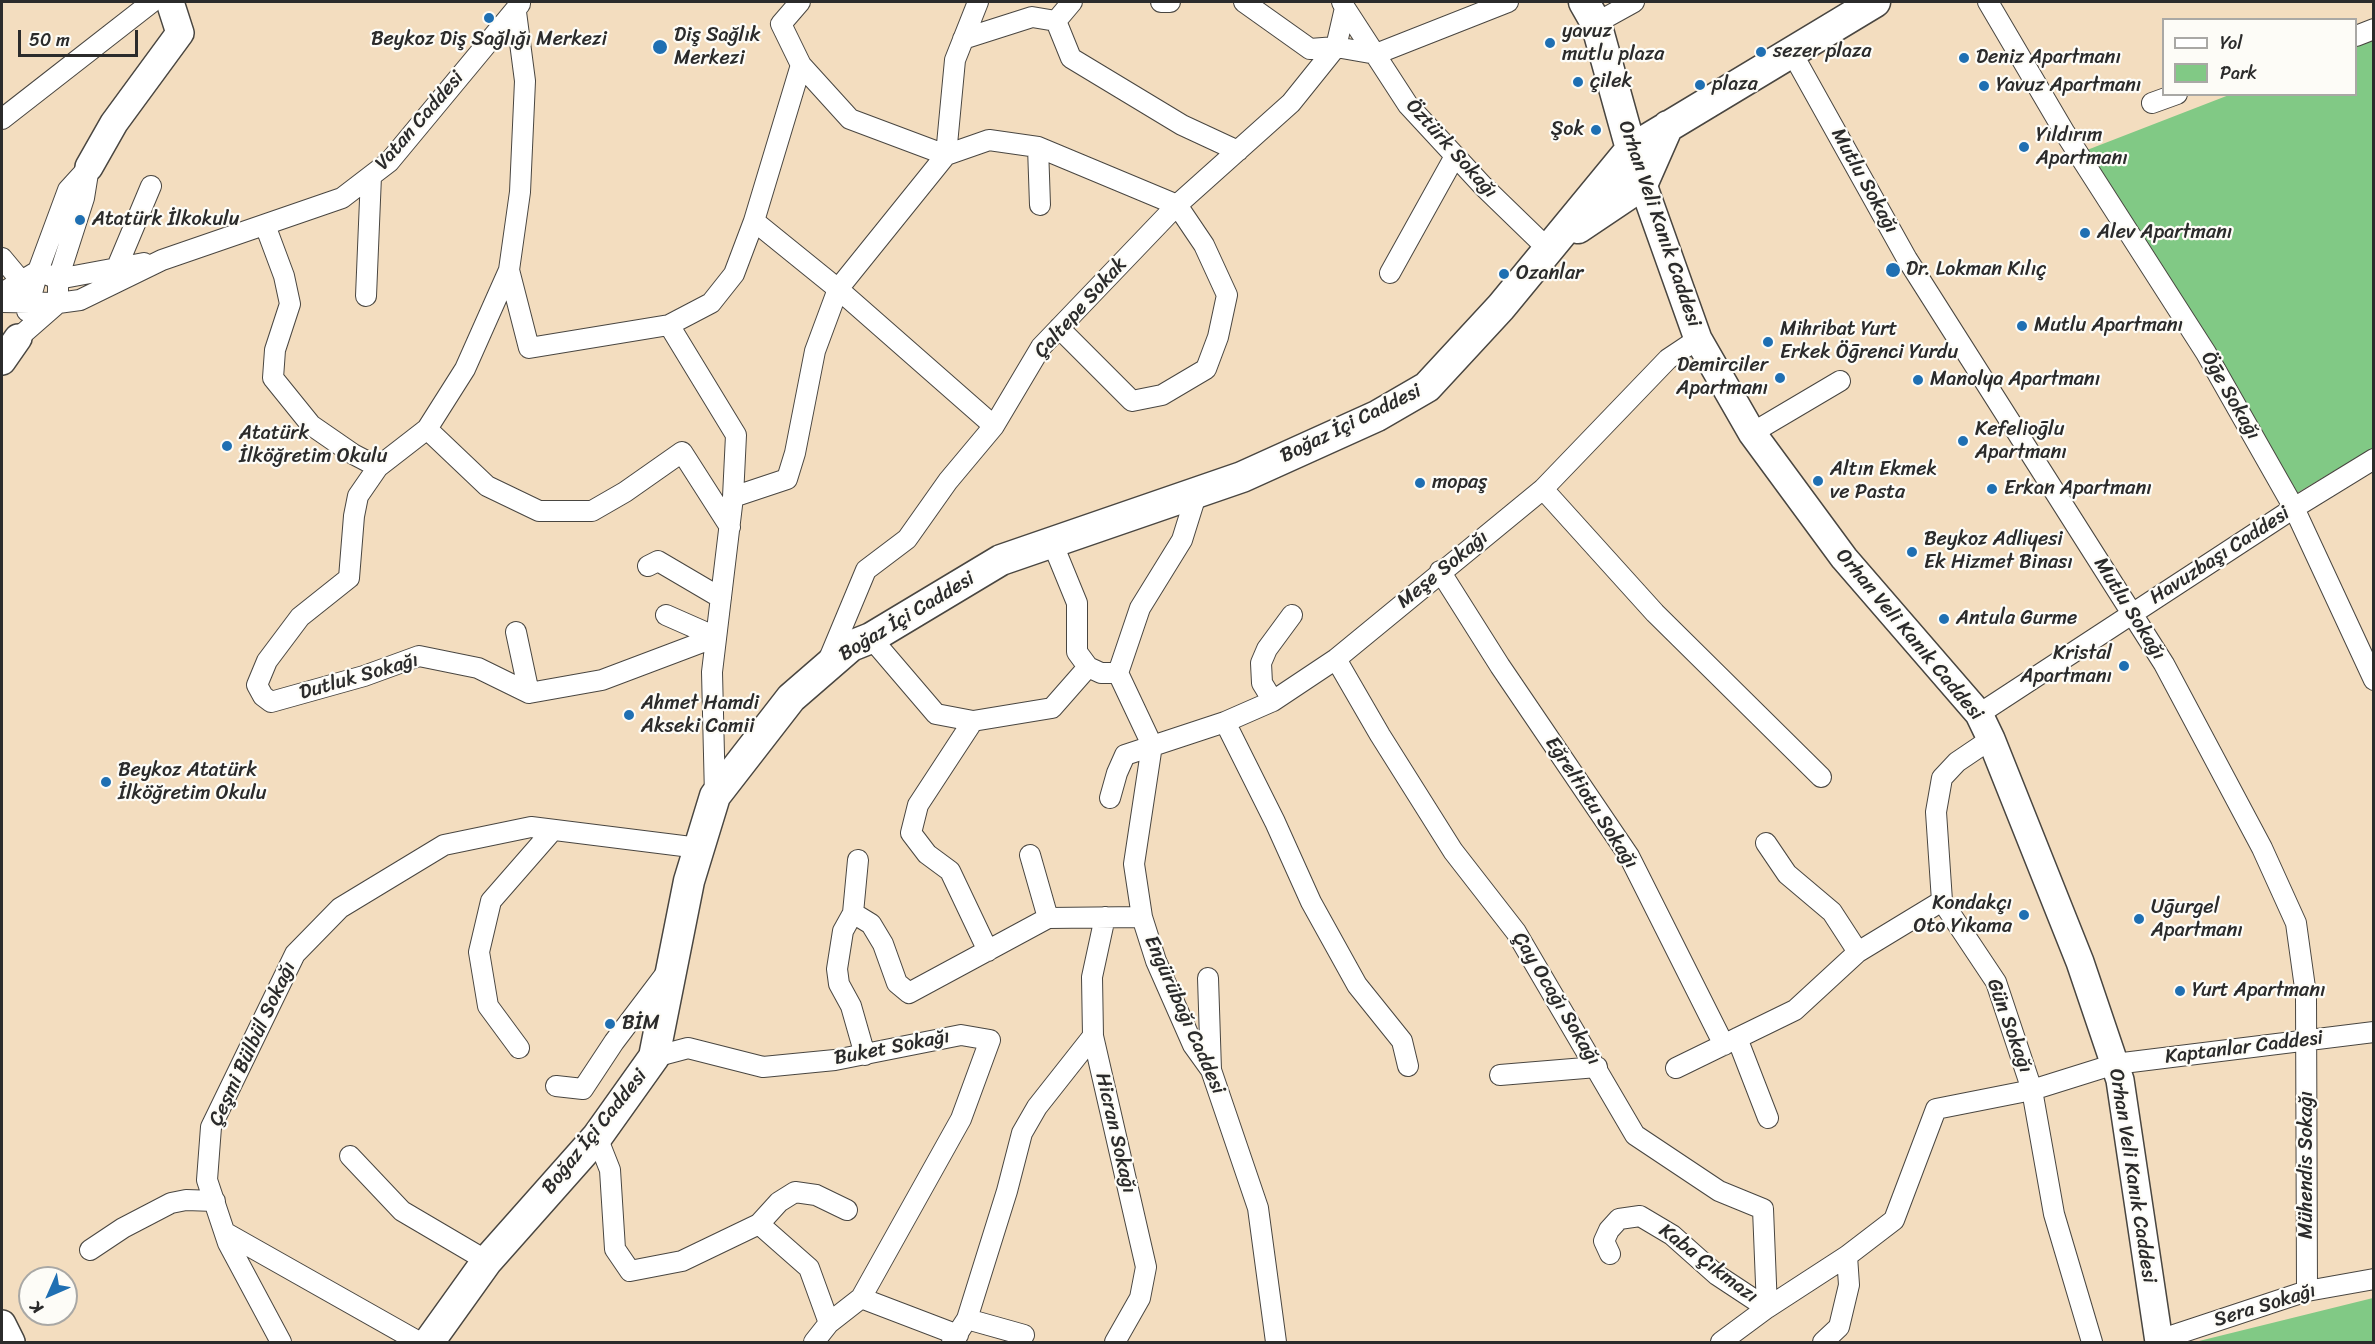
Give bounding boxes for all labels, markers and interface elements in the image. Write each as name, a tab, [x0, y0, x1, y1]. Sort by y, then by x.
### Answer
marker: Beykoz Diş Sağlığı Merkezi	[482, 11, 496, 25]
scale bar	[21, 18, 141, 56]
legend	[2162, 18, 2357, 96]
place label: yavuz mutlu plaza	[1562, 20, 1664, 67]
text: 50 m	[29, 24, 70, 56]
place label: Diş Sağlık Merkezi	[674, 24, 760, 71]
text: Yol	[2220, 27, 2242, 59]
place label: Beykoz Diş Sağlığı Merkezi	[371, 28, 607, 52]
marker: yavuz mutlu plaza	[1543, 36, 1557, 50]
marker: Diş Sağlık Merkezi	[651, 38, 669, 56]
place label: sezer plaza	[1773, 40, 1871, 64]
marker: sezer plaza	[1754, 45, 1768, 59]
place label: Deniz Apartmanı	[1976, 46, 2121, 70]
marker: Deniz Apartmanı	[1957, 51, 1971, 65]
text: Park	[2220, 57, 2257, 89]
street label: Vatan Caddesi	[371, 67, 469, 175]
place label: çilek	[1590, 70, 1632, 94]
place label: plaza	[1712, 73, 1758, 97]
place label: Yavuz Apartmanı	[1996, 74, 2141, 98]
marker: çilek	[1571, 75, 1585, 89]
marker: plaza	[1693, 78, 1707, 92]
marker: Yavuz Apartmanı	[1977, 79, 1991, 93]
street label: Öztürk Sokağı	[1400, 95, 1502, 203]
place label: Şok	[1551, 118, 1584, 142]
street label: Orhan Veli Kanık Caddesi	[1612, 118, 1706, 330]
marker: Şok	[1589, 123, 1603, 137]
street label: Mutlu Sokağı	[1825, 124, 1903, 238]
place label: Yıldırım Apartmanı	[2036, 124, 2128, 171]
marker: Yıldırım Apartmanı	[2017, 140, 2031, 154]
place label: Atatürk İlkokulu	[92, 208, 240, 232]
marker: Atatürk İlkokulu	[73, 213, 87, 227]
place label: Alev Apartmanı	[2097, 221, 2232, 245]
marker: Alev Apartmanı	[2078, 226, 2092, 240]
street label: Çaltepe Sokak	[1030, 253, 1132, 363]
place label: Dr. Lokman Kılıç	[1906, 258, 2046, 282]
marker: Dr. Lokman Kılıç	[1884, 261, 1902, 279]
place label: Ozanlar	[1516, 262, 1583, 286]
marker: Ozanlar	[1497, 267, 1511, 281]
place label: Mutlu Apartmanı	[2034, 314, 2183, 338]
place label: Mihribat Yurt Erkek Öḡrenci Yurdu	[1780, 318, 1958, 365]
marker: Mutlu Apartmanı	[2015, 319, 2029, 333]
marker: Mihribat Yurt Erkek Öḡrenci Yurdu	[1761, 335, 1775, 349]
street label: Öḡe Sokağı	[2195, 348, 2265, 444]
place label: Demirciler Apartmanı	[1676, 354, 1768, 401]
place label: Manolya Apartmanı	[1930, 368, 2100, 392]
marker: Demirciler Apartmanı	[1773, 371, 1787, 385]
marker: Manolya Apartmanı	[1911, 373, 1925, 387]
street label: Boğaz İçi Caddesi	[1277, 379, 1425, 469]
place label: Kefelioḡlu Apartmanı	[1975, 418, 2067, 465]
place label: Atatürk İlköğretim Okulu	[239, 422, 388, 469]
marker: Kefelioḡlu Apartmanı	[1956, 434, 1970, 448]
marker: Atatürk İlköğretim Okulu	[220, 439, 234, 453]
place label: Altın Ekmek ve Pasta	[1830, 458, 1937, 505]
place label: mopaş	[1432, 471, 1487, 495]
marker: Altın Ekmek ve Pasta	[1811, 474, 1825, 488]
marker: mopaş	[1413, 476, 1427, 490]
place label: Erkan Apartmanı	[2004, 477, 2152, 501]
marker: Erkan Apartmanı	[1985, 482, 1999, 496]
street label: Havuzbaşı Caddesi	[2146, 502, 2294, 610]
street label: Meşe Sokağı	[1393, 526, 1493, 614]
place label: Beykoz Adliyesi Ek Hizmet Binası	[1924, 528, 2073, 575]
street label: Orhan Veli Kanık Caddesi	[1830, 544, 1988, 726]
marker: Beykoz Adliyesi Ek Hizmet Binası	[1905, 545, 1919, 559]
street label: Mutlu Sokağı	[2088, 553, 2170, 665]
street label: Boğaz İçi Caddesi	[835, 567, 979, 667]
place label: Antula Gurme	[1956, 607, 2077, 631]
marker: Antula Gurme	[1937, 612, 1951, 626]
place label: Kristal Apartmanı	[2020, 642, 2112, 689]
street label: Dutluk Sokağı	[297, 649, 421, 705]
marker: Kristal Apartmanı	[2117, 659, 2131, 673]
place label: Ahmet Hamdi Akseki Camii	[641, 692, 759, 739]
marker: Ahmet Hamdi Akseki Camii	[622, 708, 636, 722]
street label: Eğreltiotu Sokağı	[1539, 733, 1643, 873]
place label: Beykoz Atatürk İlköğretim Okulu	[118, 759, 267, 806]
marker: Beykoz Atatürk İlköğretim Okulu	[99, 775, 113, 789]
place label: Kondakçı Oto Yıkama	[1913, 892, 2012, 939]
place label: Uḡurgel Apartmanı	[2151, 896, 2243, 943]
marker: Kondakçı Oto Yıkama	[2017, 908, 2031, 922]
marker: Uḡurgel Apartmanı	[2132, 912, 2146, 926]
street label: Çay Ocağı Sokağı	[1507, 928, 1605, 1070]
street label: Engürübağı Caddesi	[1138, 932, 1230, 1098]
street label: Çeşmi Bülbül Sokağı	[204, 958, 302, 1130]
street label: Gün Sokağı	[1981, 976, 2037, 1076]
place label: Yurt Apartmanı	[2192, 979, 2325, 1003]
marker: Yurt Apartmanı	[2173, 984, 2187, 998]
place label: BİM	[622, 1012, 660, 1036]
marker: BİM	[603, 1017, 617, 1031]
street label: Buket Sokağı	[832, 1025, 952, 1071]
street label: Kaptanlar Caddesi	[2164, 1026, 2324, 1070]
street label: Boğaz İçi Caddesi	[537, 1065, 653, 1199]
street label: Orhan Veli Kanık Caddesi	[2103, 1067, 2161, 1285]
street label: Hicran Sokağı	[1089, 1070, 1141, 1196]
street label: Mühendis Sokağı	[2295, 1091, 2319, 1239]
street label: Kaba Çıkmazı	[1654, 1219, 1762, 1309]
north arrow	[18, 1266, 78, 1326]
street label: Sera Sokağı	[2211, 1279, 2319, 1333]
text: K	[23, 1294, 50, 1321]

